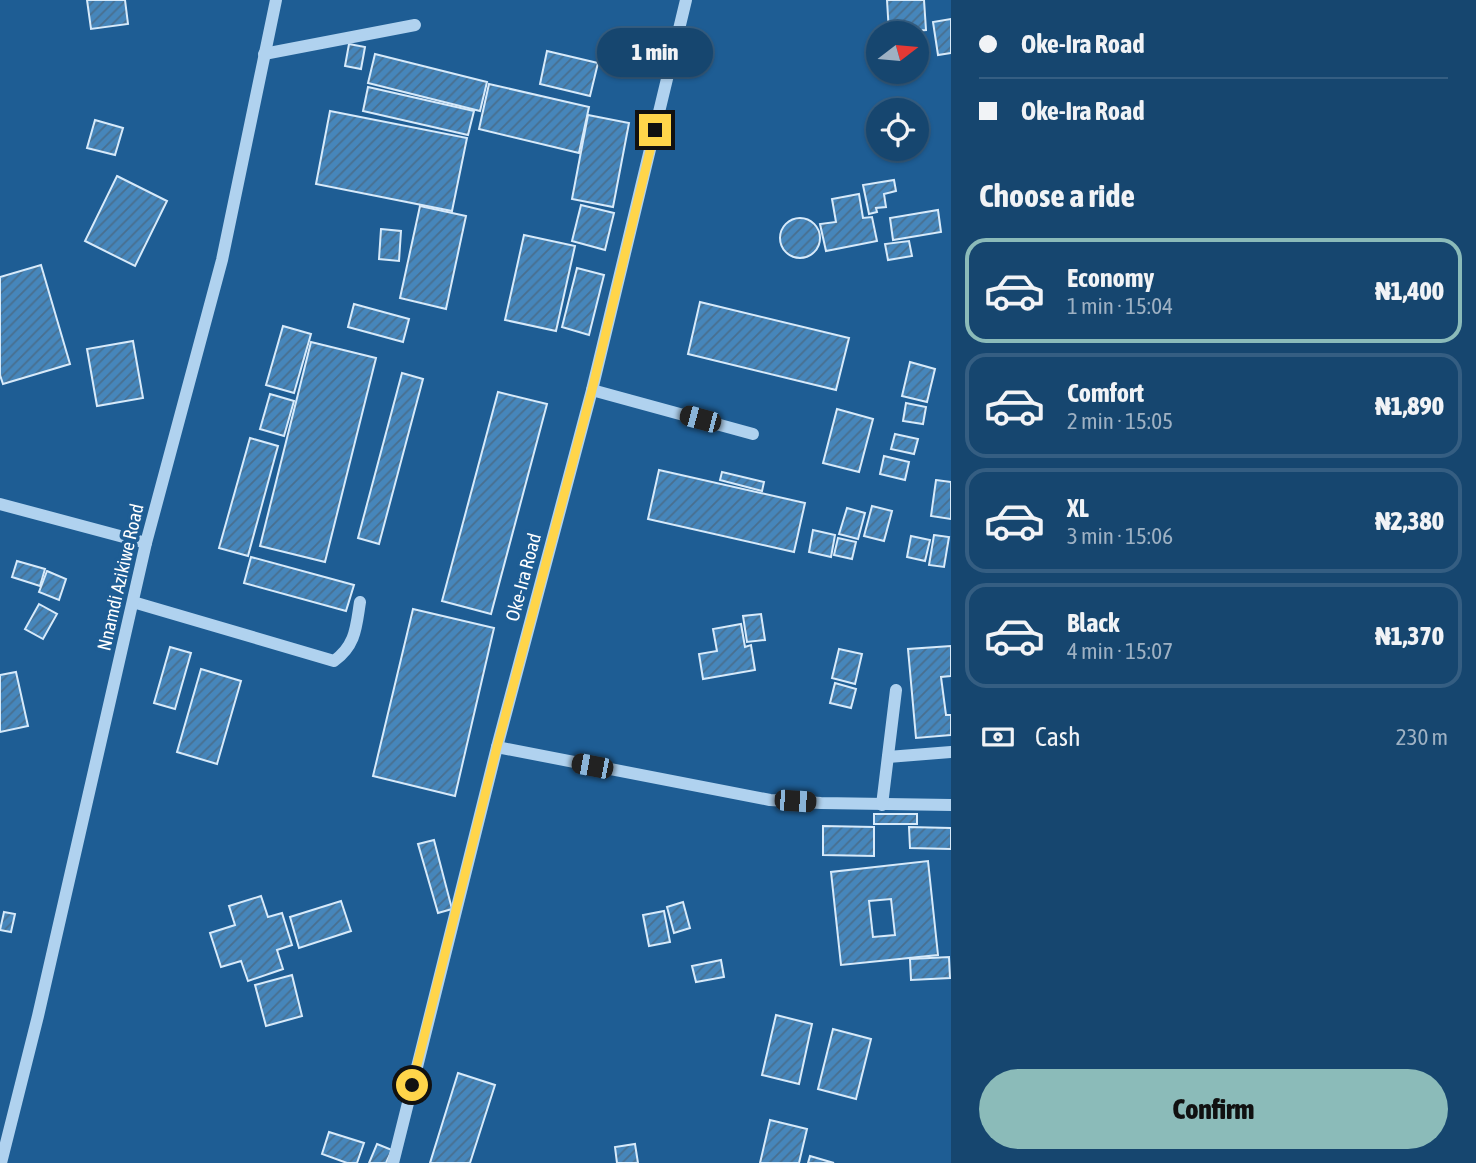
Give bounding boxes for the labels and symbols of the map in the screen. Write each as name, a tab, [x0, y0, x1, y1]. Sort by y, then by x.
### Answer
north arrow	[866, 21, 929, 84]
callout: 1 min	[597, 29, 713, 78]
route end	[639, 114, 671, 146]
car	[677, 403, 724, 435]
street label: Nnamdi Azikiwe Road	[92, 501, 148, 653]
street label: Oke-Ira Road	[501, 531, 545, 623]
car	[570, 752, 615, 780]
car	[774, 789, 817, 813]
route start	[396, 1069, 428, 1101]

